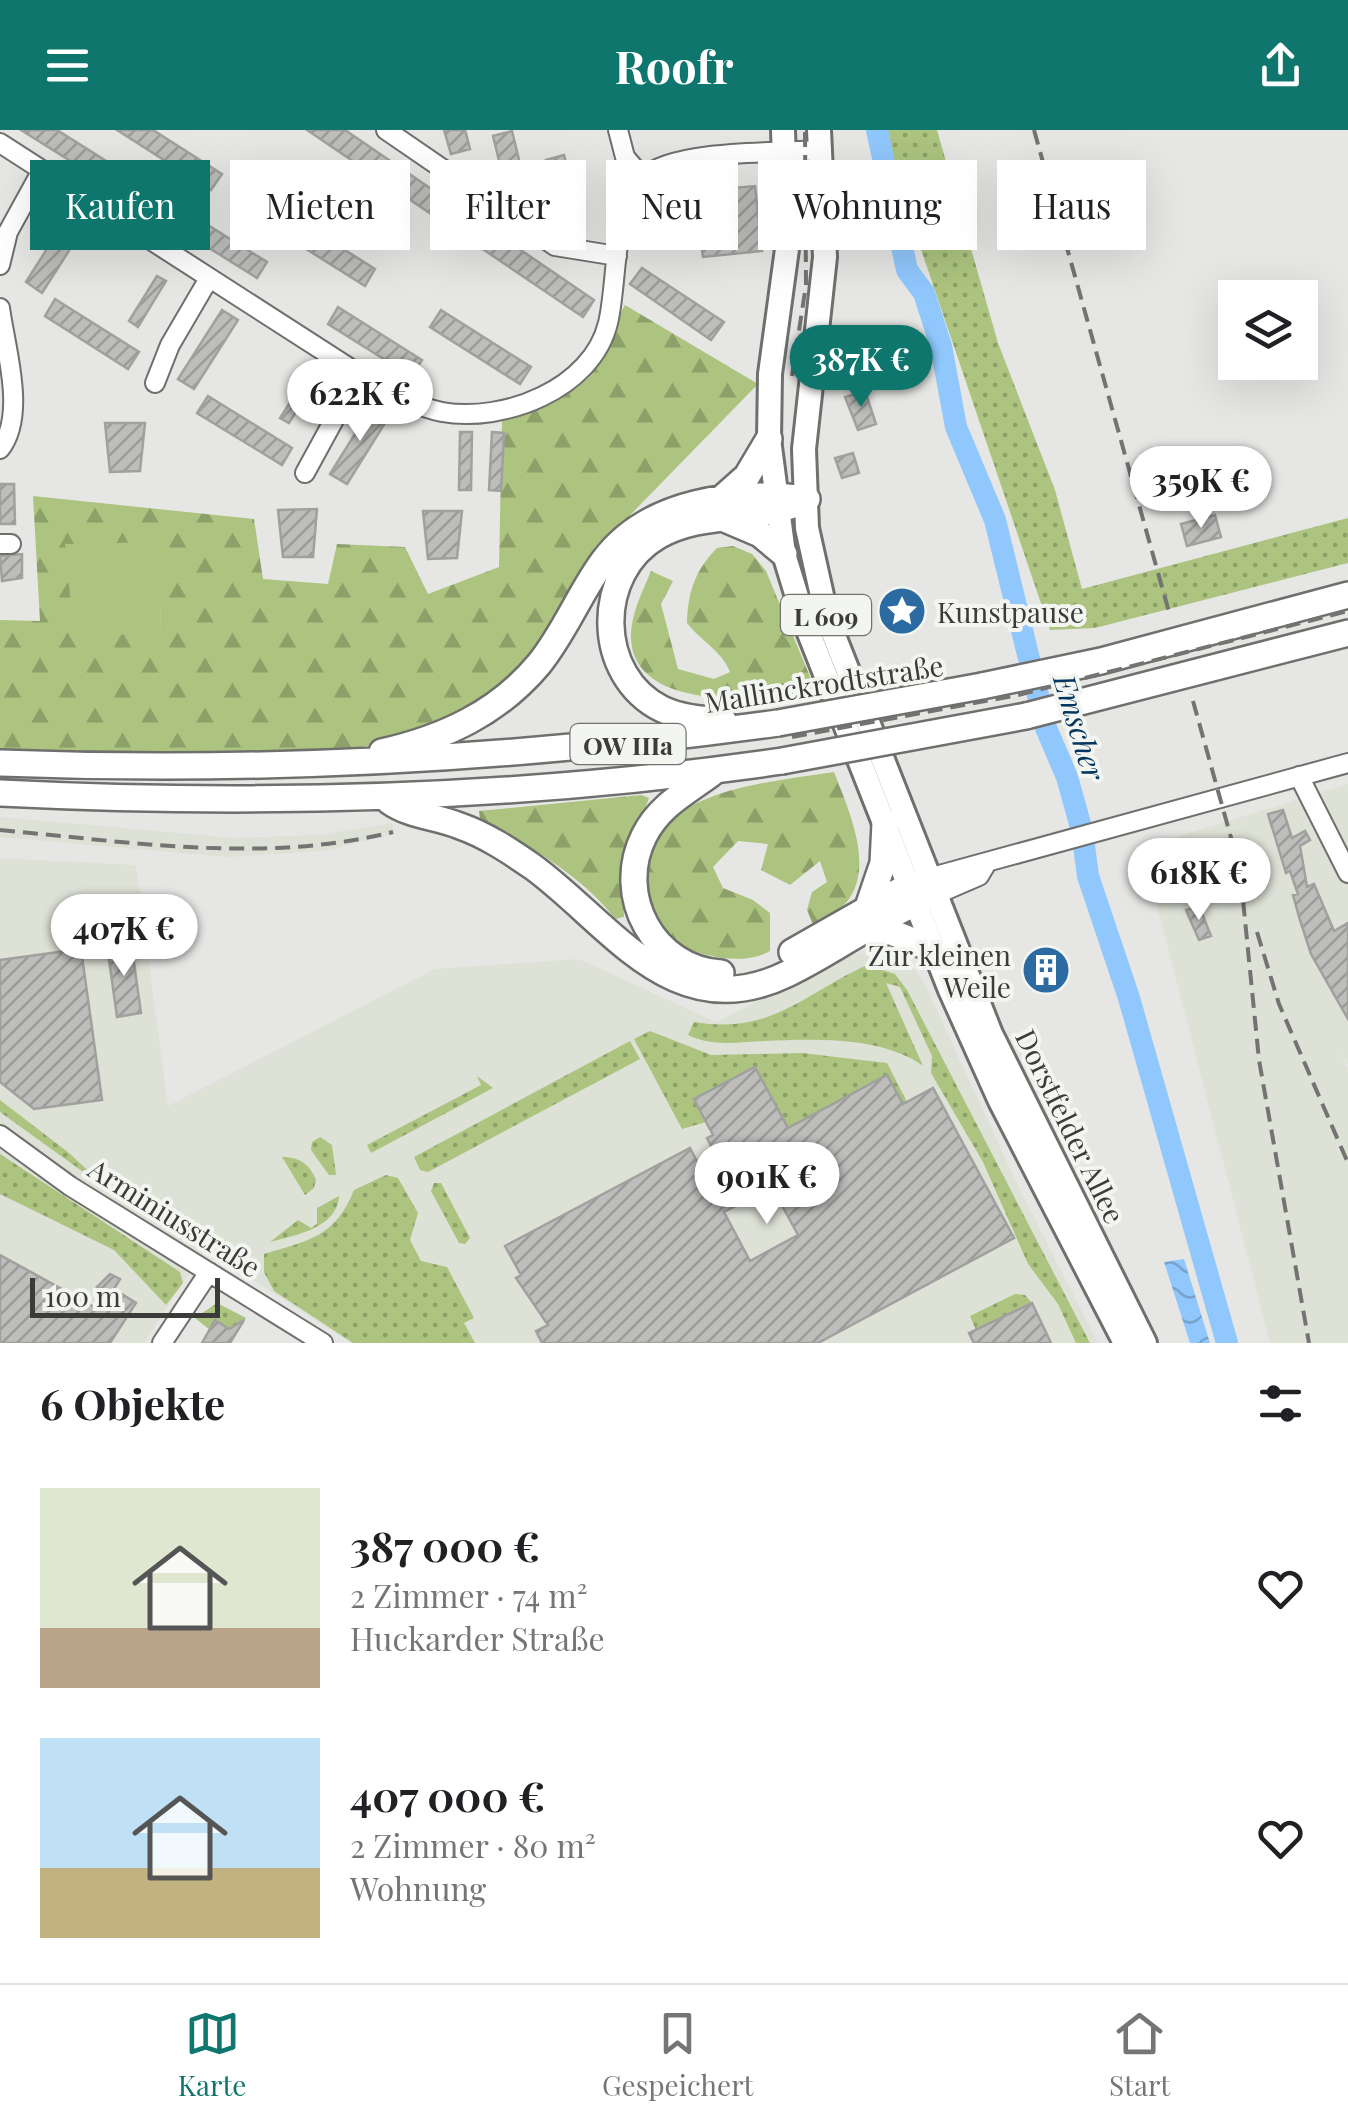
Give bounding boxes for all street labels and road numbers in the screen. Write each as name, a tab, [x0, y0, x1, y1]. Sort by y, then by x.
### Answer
road number: L 609	[781, 595, 871, 635]
street label: Mallinckrodtstraße	[702, 646, 946, 720]
road number: OW IIIa	[570, 724, 686, 764]
street label: Dorstfelder Allee	[1008, 1023, 1134, 1229]
street label: Arminiusstraße	[81, 1149, 268, 1285]

